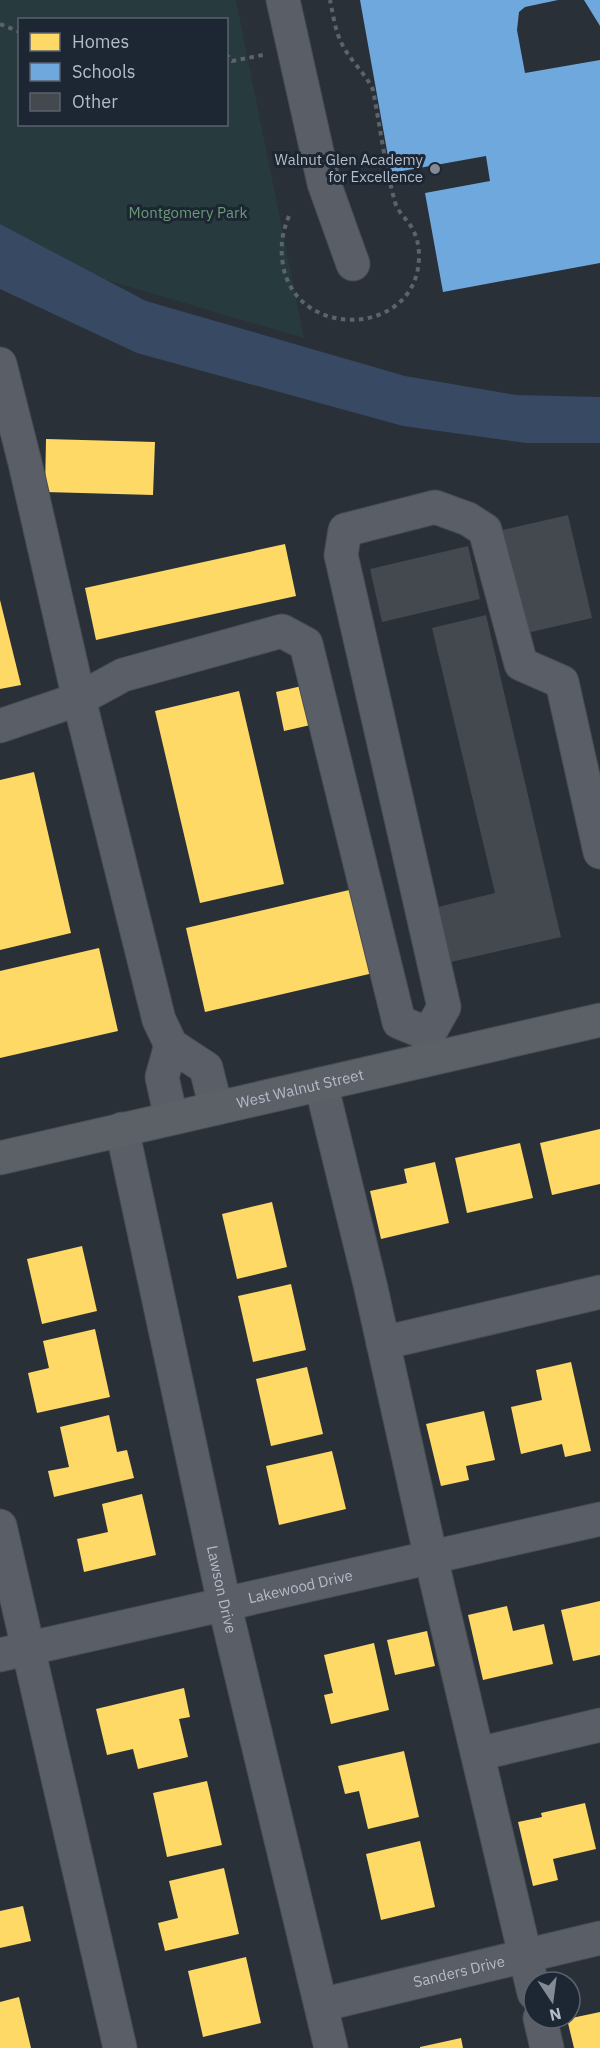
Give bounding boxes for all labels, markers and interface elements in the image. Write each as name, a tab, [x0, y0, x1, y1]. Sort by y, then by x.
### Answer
legend	[18, 18, 228, 126]
text: Homes	[72, 30, 129, 53]
text: Schools	[72, 60, 136, 83]
text: Other	[72, 90, 118, 113]
place label: Walnut Glen Academy for Excellence	[274, 150, 423, 186]
marker: Walnut Glen Academy for Excellence	[428, 162, 442, 176]
park label: Montgomery Park	[129, 203, 247, 222]
street label: West Walnut Street	[235, 1065, 365, 1112]
street label: Lawson Drive	[203, 1544, 241, 1635]
street label: Lakewood Drive	[246, 1565, 354, 1607]
street label: Sanders Drive	[411, 1951, 507, 1992]
north arrow	[522, 1970, 582, 2030]
text: N	[547, 2004, 563, 2026]

